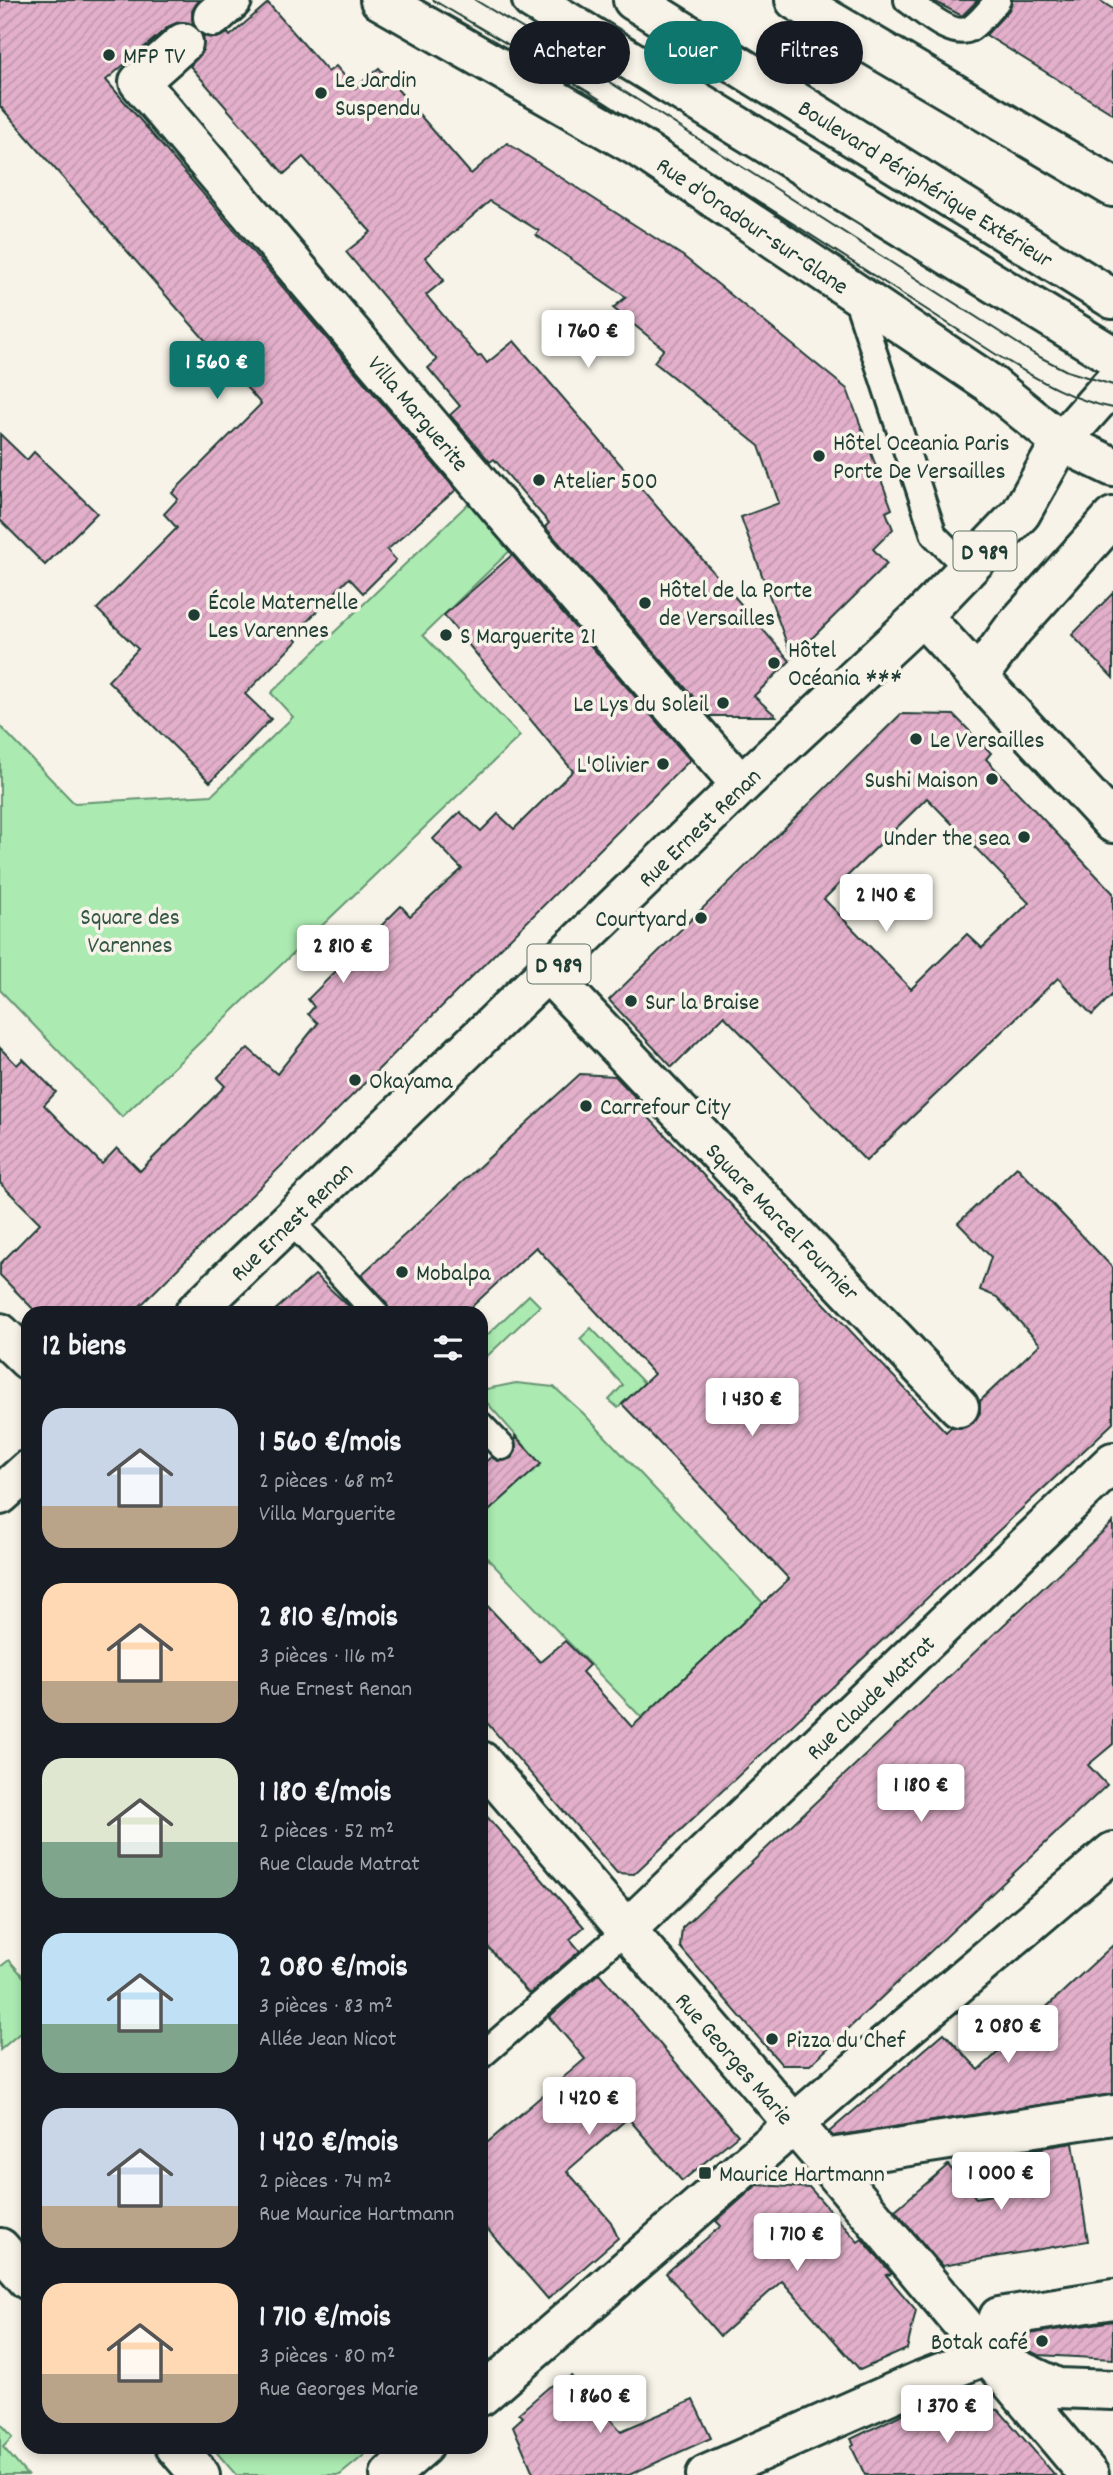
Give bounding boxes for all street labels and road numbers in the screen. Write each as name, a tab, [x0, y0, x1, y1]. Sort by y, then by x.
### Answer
street label: Boulevard Périphérique Extérieur	[790, 93, 1059, 278]
street label: Rue d'Oradour-sur-Glane	[648, 150, 854, 305]
street label: Villa Marguerite	[358, 349, 476, 480]
road number: D 989	[954, 531, 1016, 570]
street label: Rue Ernest Renan	[632, 761, 770, 897]
road number: D 989	[528, 945, 590, 984]
street label: Square Marcel Fournier	[696, 1136, 866, 1310]
street label: Rue Ernest Renan	[224, 1155, 362, 1291]
street label: Rue Claude Matrat	[800, 1629, 944, 1770]
street label: Rue Georges Marie	[665, 1986, 800, 2134]

